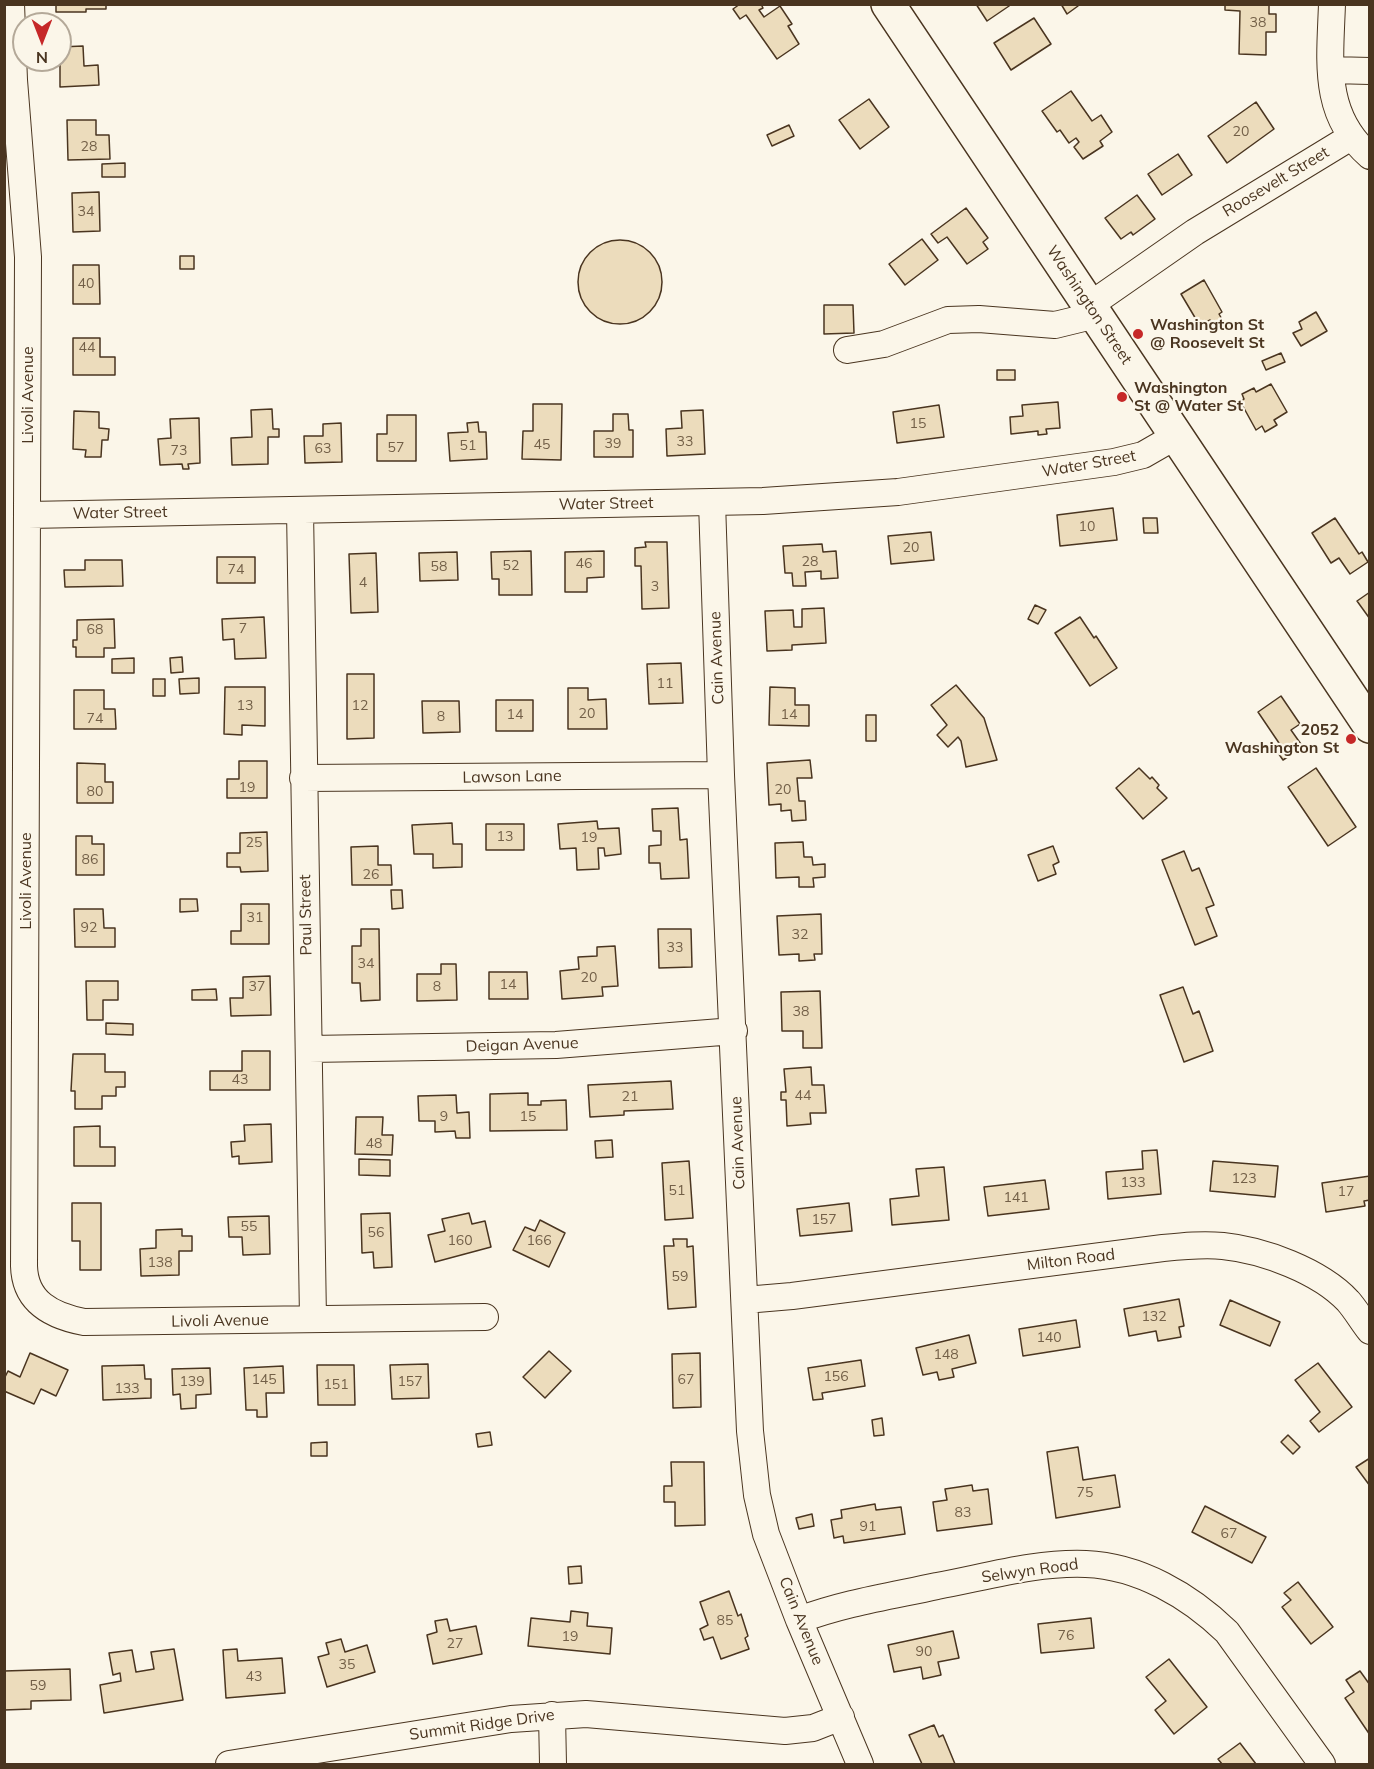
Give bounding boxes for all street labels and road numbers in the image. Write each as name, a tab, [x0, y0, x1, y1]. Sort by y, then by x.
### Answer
street label: Roosevelt Street	[1219, 143, 1333, 221]
street label: Washington Street	[1042, 242, 1136, 368]
street label: Livoli Avenue	[18, 346, 38, 444]
street label: Water Street	[1041, 446, 1137, 482]
street label: Water Street	[558, 494, 654, 514]
street label: Water Street	[72, 503, 168, 523]
street label: Cain Avenue	[706, 611, 728, 705]
street label: Lawson Lane	[462, 767, 562, 787]
street label: Livoli Avenue	[16, 832, 36, 930]
street label: Paul Street	[296, 874, 316, 956]
street label: Deigan Avenue	[465, 1033, 579, 1057]
street label: Cain Avenue	[727, 1096, 749, 1190]
street label: Milton Road	[1026, 1245, 1116, 1275]
street label: Livoli Avenue	[171, 1311, 269, 1331]
street label: Selwyn Road	[980, 1555, 1080, 1587]
street label: Cain Avenue	[775, 1574, 827, 1668]
street label: Summit Ridge Drive	[408, 1705, 556, 1745]

